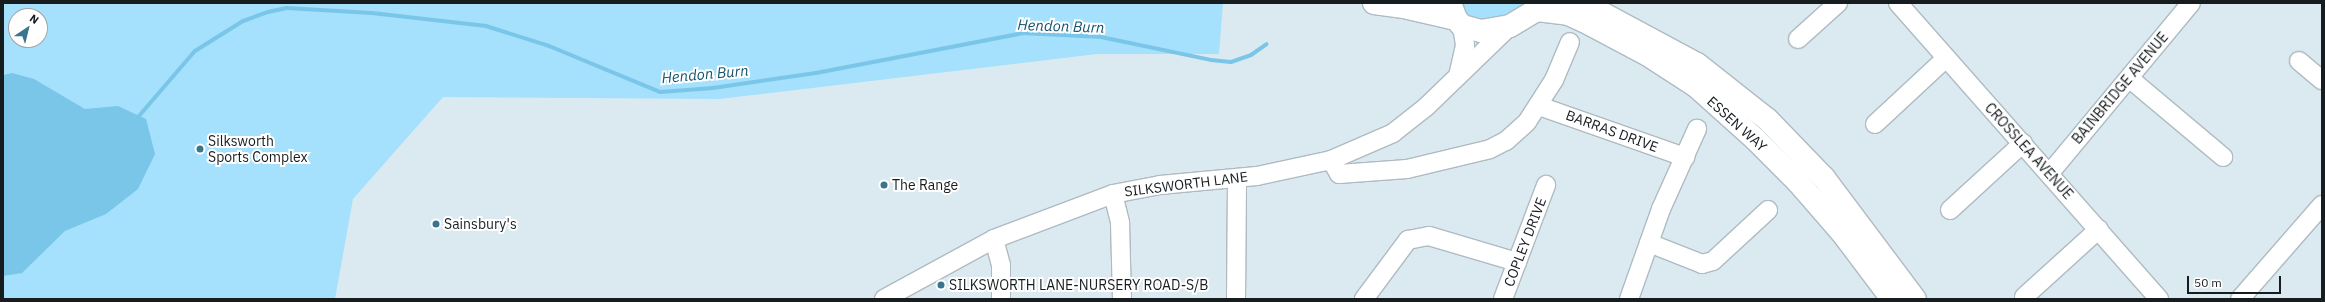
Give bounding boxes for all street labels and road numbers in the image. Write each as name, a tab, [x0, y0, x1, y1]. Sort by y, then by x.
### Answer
street label: BAINBRIDGE AVENUE	[2068, 29, 2172, 147]
street label: ESSEN WAY	[1704, 93, 1770, 155]
street label: CROSSLEA AVENUE	[1981, 99, 2077, 203]
street label: BARRAS DRIVE	[1564, 107, 1660, 155]
street label: SILKSWORTH LANE	[1123, 168, 1249, 200]
street label: COPLEY DRIVE	[1500, 195, 1550, 289]

